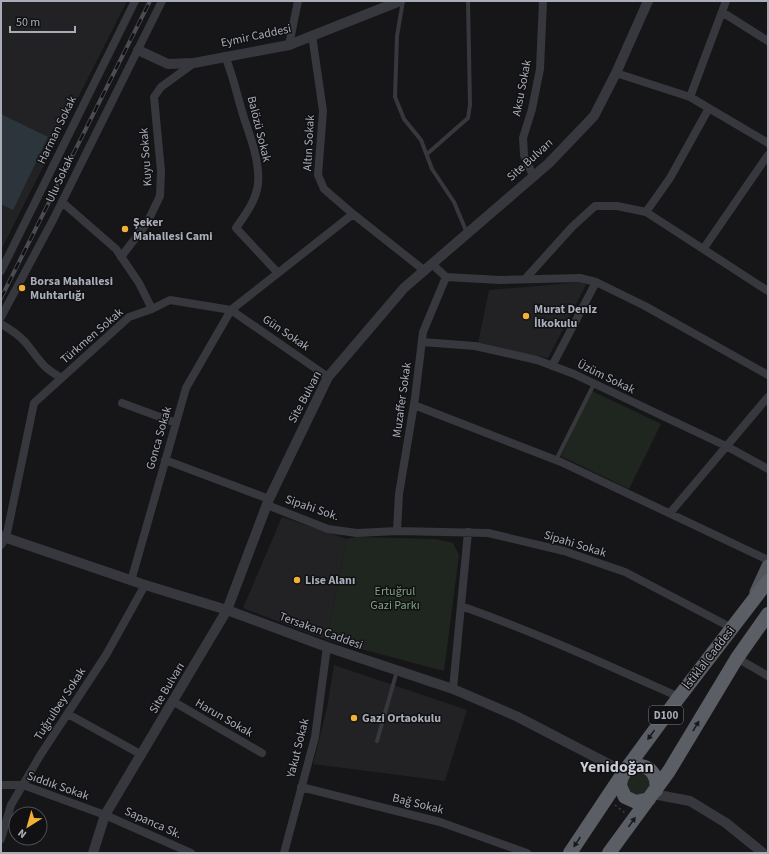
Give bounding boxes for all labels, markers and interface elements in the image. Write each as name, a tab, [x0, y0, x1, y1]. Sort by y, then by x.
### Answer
scale bar	[10, 8, 75, 34]
text: 50 m	[16, 14, 40, 31]
street label: Eymir Caddesi	[219, 20, 293, 52]
street label: Aksu Sokak	[508, 58, 536, 118]
street label: Harman Sokak	[33, 93, 81, 167]
street label: Balözü Sokak	[243, 94, 275, 164]
street label: Altın Sokak	[299, 114, 319, 172]
street label: Kuyu Sokak	[135, 127, 157, 187]
street label: Site Bulvarı	[503, 135, 557, 185]
street label: Ulu Sokak	[42, 152, 78, 205]
place label: Şeker Mahallesi Cami	[133, 214, 213, 245]
marker: Şeker Mahallesi Cami	[120, 224, 130, 234]
place label: Borsa Mahallesi Muhtarlığı	[30, 273, 113, 304]
marker: Borsa Mahallesi Muhtarlığı	[17, 283, 27, 293]
place label: Murat Deniz İlkokulu	[534, 301, 598, 332]
street label: Türkmen Sokak	[57, 304, 127, 368]
street label: Gün Sokak	[259, 311, 313, 355]
marker: Murat Deniz İlkokulu	[521, 311, 531, 321]
street label: Üzüm Sokak	[574, 356, 638, 398]
street label: Muzaffer Sokak	[388, 361, 416, 439]
street label: Site Bulvarı	[284, 368, 326, 426]
street label: Gonca Sokak	[142, 404, 176, 472]
street label: Sipahi Sok.	[283, 491, 341, 525]
street label: Sipahi Sokak	[542, 526, 608, 562]
place label: Lise Alanı	[305, 572, 355, 589]
marker: Lise Alanı	[292, 575, 302, 585]
park label: Ertuğrul Gazi Parkı	[370, 583, 420, 614]
street label: Tersakan Caddesi	[277, 608, 365, 654]
street label: İstiklal Caddesi	[679, 623, 739, 693]
street label: Site Bulvarı	[145, 659, 189, 717]
street label: Tuğrulbey Sokak	[30, 664, 90, 744]
street label: Harun Sokak	[192, 695, 256, 741]
road number: D100	[649, 706, 683, 724]
place label: Gazi Ortaokulu	[362, 710, 441, 727]
marker: Gazi Ortaokulu	[349, 713, 359, 723]
street label: Yakut Sokak	[282, 717, 314, 780]
one-way arrow	[693, 720, 700, 732]
one-way arrow	[647, 730, 655, 740]
district label: Yenidoğan	[579, 756, 654, 778]
street label: Sıddık Sokak	[25, 767, 91, 805]
street label: Bağ Sokak	[391, 789, 445, 819]
street label: Sapanca Sk.	[122, 803, 184, 843]
north arrow	[8, 806, 48, 846]
one-way arrow	[628, 816, 636, 827]
text: N	[15, 825, 30, 842]
one-way arrow	[573, 837, 581, 847]

